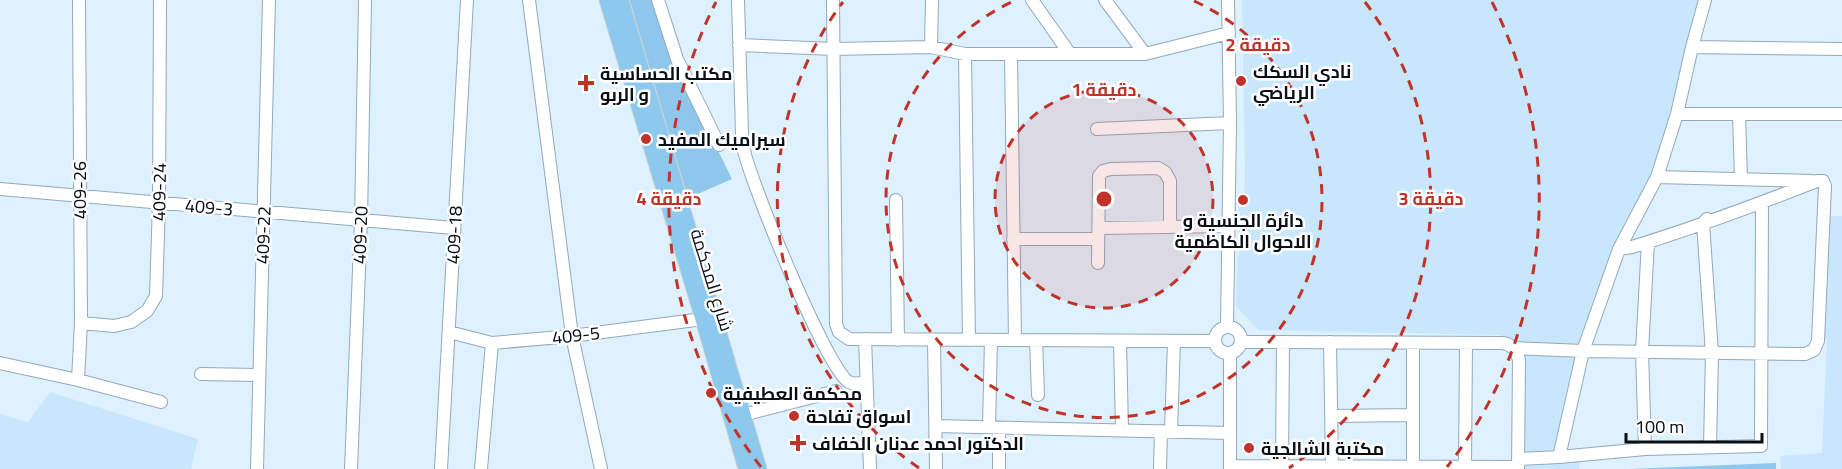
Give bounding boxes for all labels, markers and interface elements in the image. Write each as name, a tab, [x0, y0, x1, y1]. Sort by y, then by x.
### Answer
text: 2 دقيقة	[1226, 28, 1290, 61]
place label: نادي السكك الرياضي	[1253, 55, 1351, 109]
place label: مكتب الحساسية و الربو	[600, 57, 732, 111]
text: 1 دقيقة	[1072, 73, 1136, 106]
marker: مكتب الحساسية و الربو	[577, 74, 595, 92]
marker: نادي السكك الرياضي	[1234, 74, 1248, 88]
place label: سيراميك المفيد	[658, 123, 786, 156]
marker: سيراميك المفيد	[639, 132, 653, 146]
street label: 409-26	[63, 161, 96, 219]
street label: 409-24	[142, 163, 176, 221]
text: 4 دقيقة	[637, 182, 701, 215]
text: 3 دقيقة	[1399, 182, 1463, 215]
street label: 409-3	[184, 188, 234, 226]
centre of rings	[1094, 189, 1114, 209]
marker: دائرة الجنسية و الاحوال الكاظمية	[1236, 193, 1250, 207]
place label: دائرة الجنسية و الاحوال الكاظمية	[1174, 204, 1312, 258]
street label: 409-22	[245, 205, 281, 265]
street label: 409-20	[342, 205, 378, 265]
street label: 409-18	[436, 205, 472, 265]
street label: شارع المحكمة	[681, 224, 743, 336]
street label: 409-5	[550, 316, 602, 354]
place label: محكمة العطيفية	[723, 377, 862, 410]
marker: محكمة العطيفية	[704, 386, 718, 400]
place label: اسواق تفاحة	[806, 400, 911, 433]
scale bar	[1626, 406, 1762, 444]
marker: اسواق تفاحة	[787, 409, 801, 423]
text: 100 m	[1635, 410, 1684, 443]
place label: الدكتور احمد عدنان الخفاف	[812, 427, 1024, 460]
place label: مكتبة الشالجية	[1261, 432, 1384, 465]
marker: الدكتور احمد عدنان الخفاف	[789, 434, 807, 452]
marker: مكتبة الشالجية	[1242, 441, 1256, 455]

